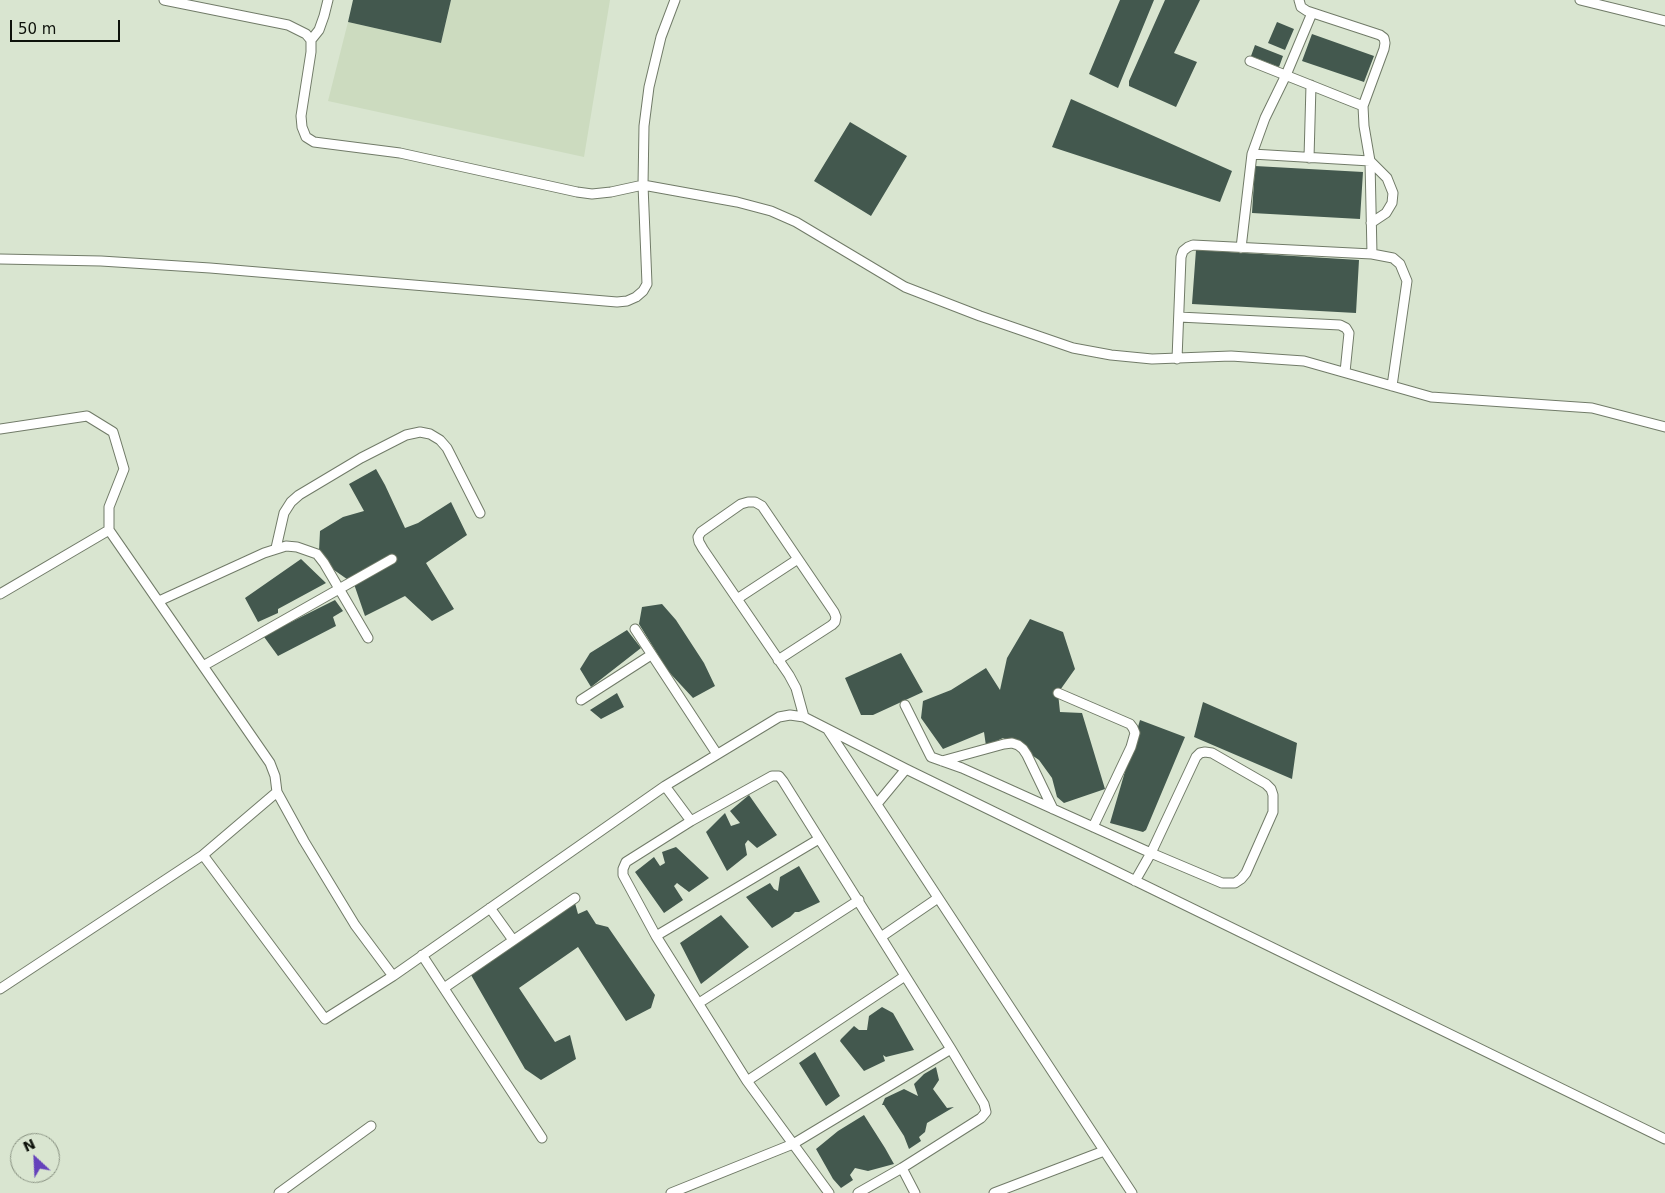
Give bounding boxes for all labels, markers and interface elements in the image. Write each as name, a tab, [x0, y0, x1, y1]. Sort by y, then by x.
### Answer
scale bar	[12, 10, 122, 42]
text: 50 m	[18, 20, 56, 38]
north arrow	[10, 1133, 60, 1183]
text: N	[20, 1136, 38, 1155]

